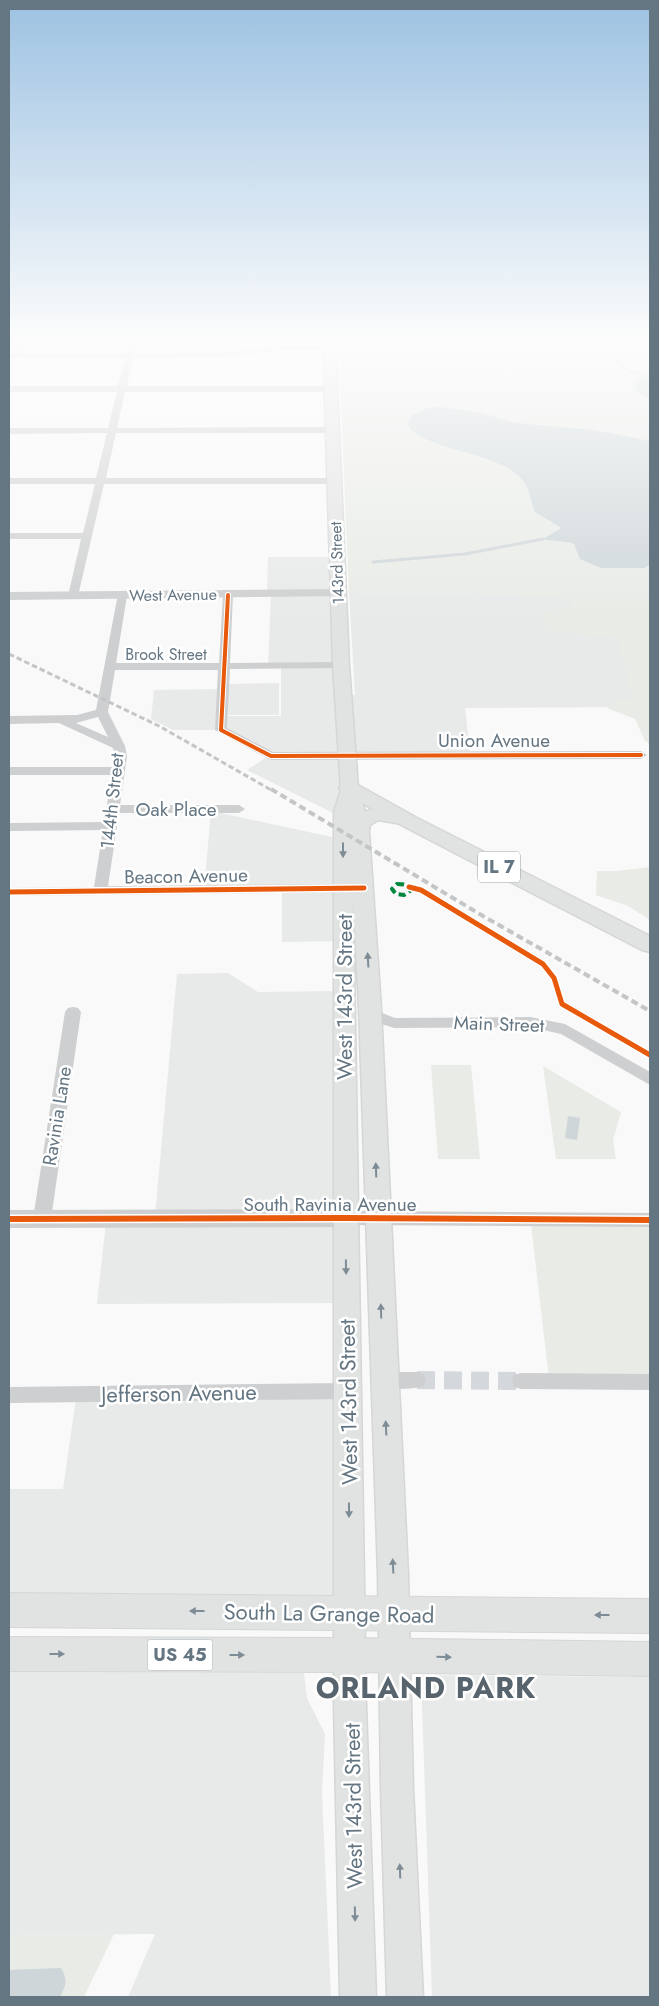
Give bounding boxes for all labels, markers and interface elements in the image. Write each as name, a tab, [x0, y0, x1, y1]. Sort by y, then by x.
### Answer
street label: 143rd Street	[324, 521, 350, 605]
street label: West Avenue	[129, 583, 217, 607]
street label: Brook Street	[125, 643, 207, 666]
street label: Union Avenue	[438, 727, 550, 754]
street label: 144th Street	[94, 751, 131, 850]
street label: Oak Place	[136, 796, 217, 823]
one-way arrow	[339, 843, 347, 859]
road number: IL 7	[478, 852, 520, 882]
street label: Beacon Avenue	[124, 861, 248, 891]
street label: West 143rd Street	[328, 913, 360, 1080]
one-way arrow	[363, 951, 371, 967]
street label: Main Street	[453, 1009, 545, 1039]
street label: Ravinia Lane	[36, 1064, 78, 1168]
one-way arrow	[371, 1161, 379, 1177]
street label: South Ravinia Avenue	[244, 1191, 417, 1218]
one-way arrow	[342, 1259, 350, 1275]
one-way arrow	[377, 1303, 385, 1319]
street label: West 143rd Street	[331, 1318, 365, 1485]
street label: Jefferson Avenue	[98, 1376, 257, 1410]
one-way arrow	[382, 1420, 390, 1436]
one-way arrow	[345, 1502, 353, 1518]
one-way arrow	[388, 1557, 396, 1573]
street label: South La Grange Road	[223, 1595, 435, 1631]
one-way arrow	[189, 1607, 205, 1615]
one-way arrow	[593, 1611, 609, 1619]
road number: US 45	[148, 1640, 212, 1670]
one-way arrow	[50, 1650, 66, 1658]
one-way arrow	[230, 1651, 246, 1659]
one-way arrow	[436, 1653, 452, 1661]
district label: ORLAND PARK	[316, 1667, 536, 1709]
street label: West 143rd Street	[336, 1722, 370, 1889]
one-way arrow	[396, 1863, 404, 1879]
one-way arrow	[351, 1906, 359, 1922]

